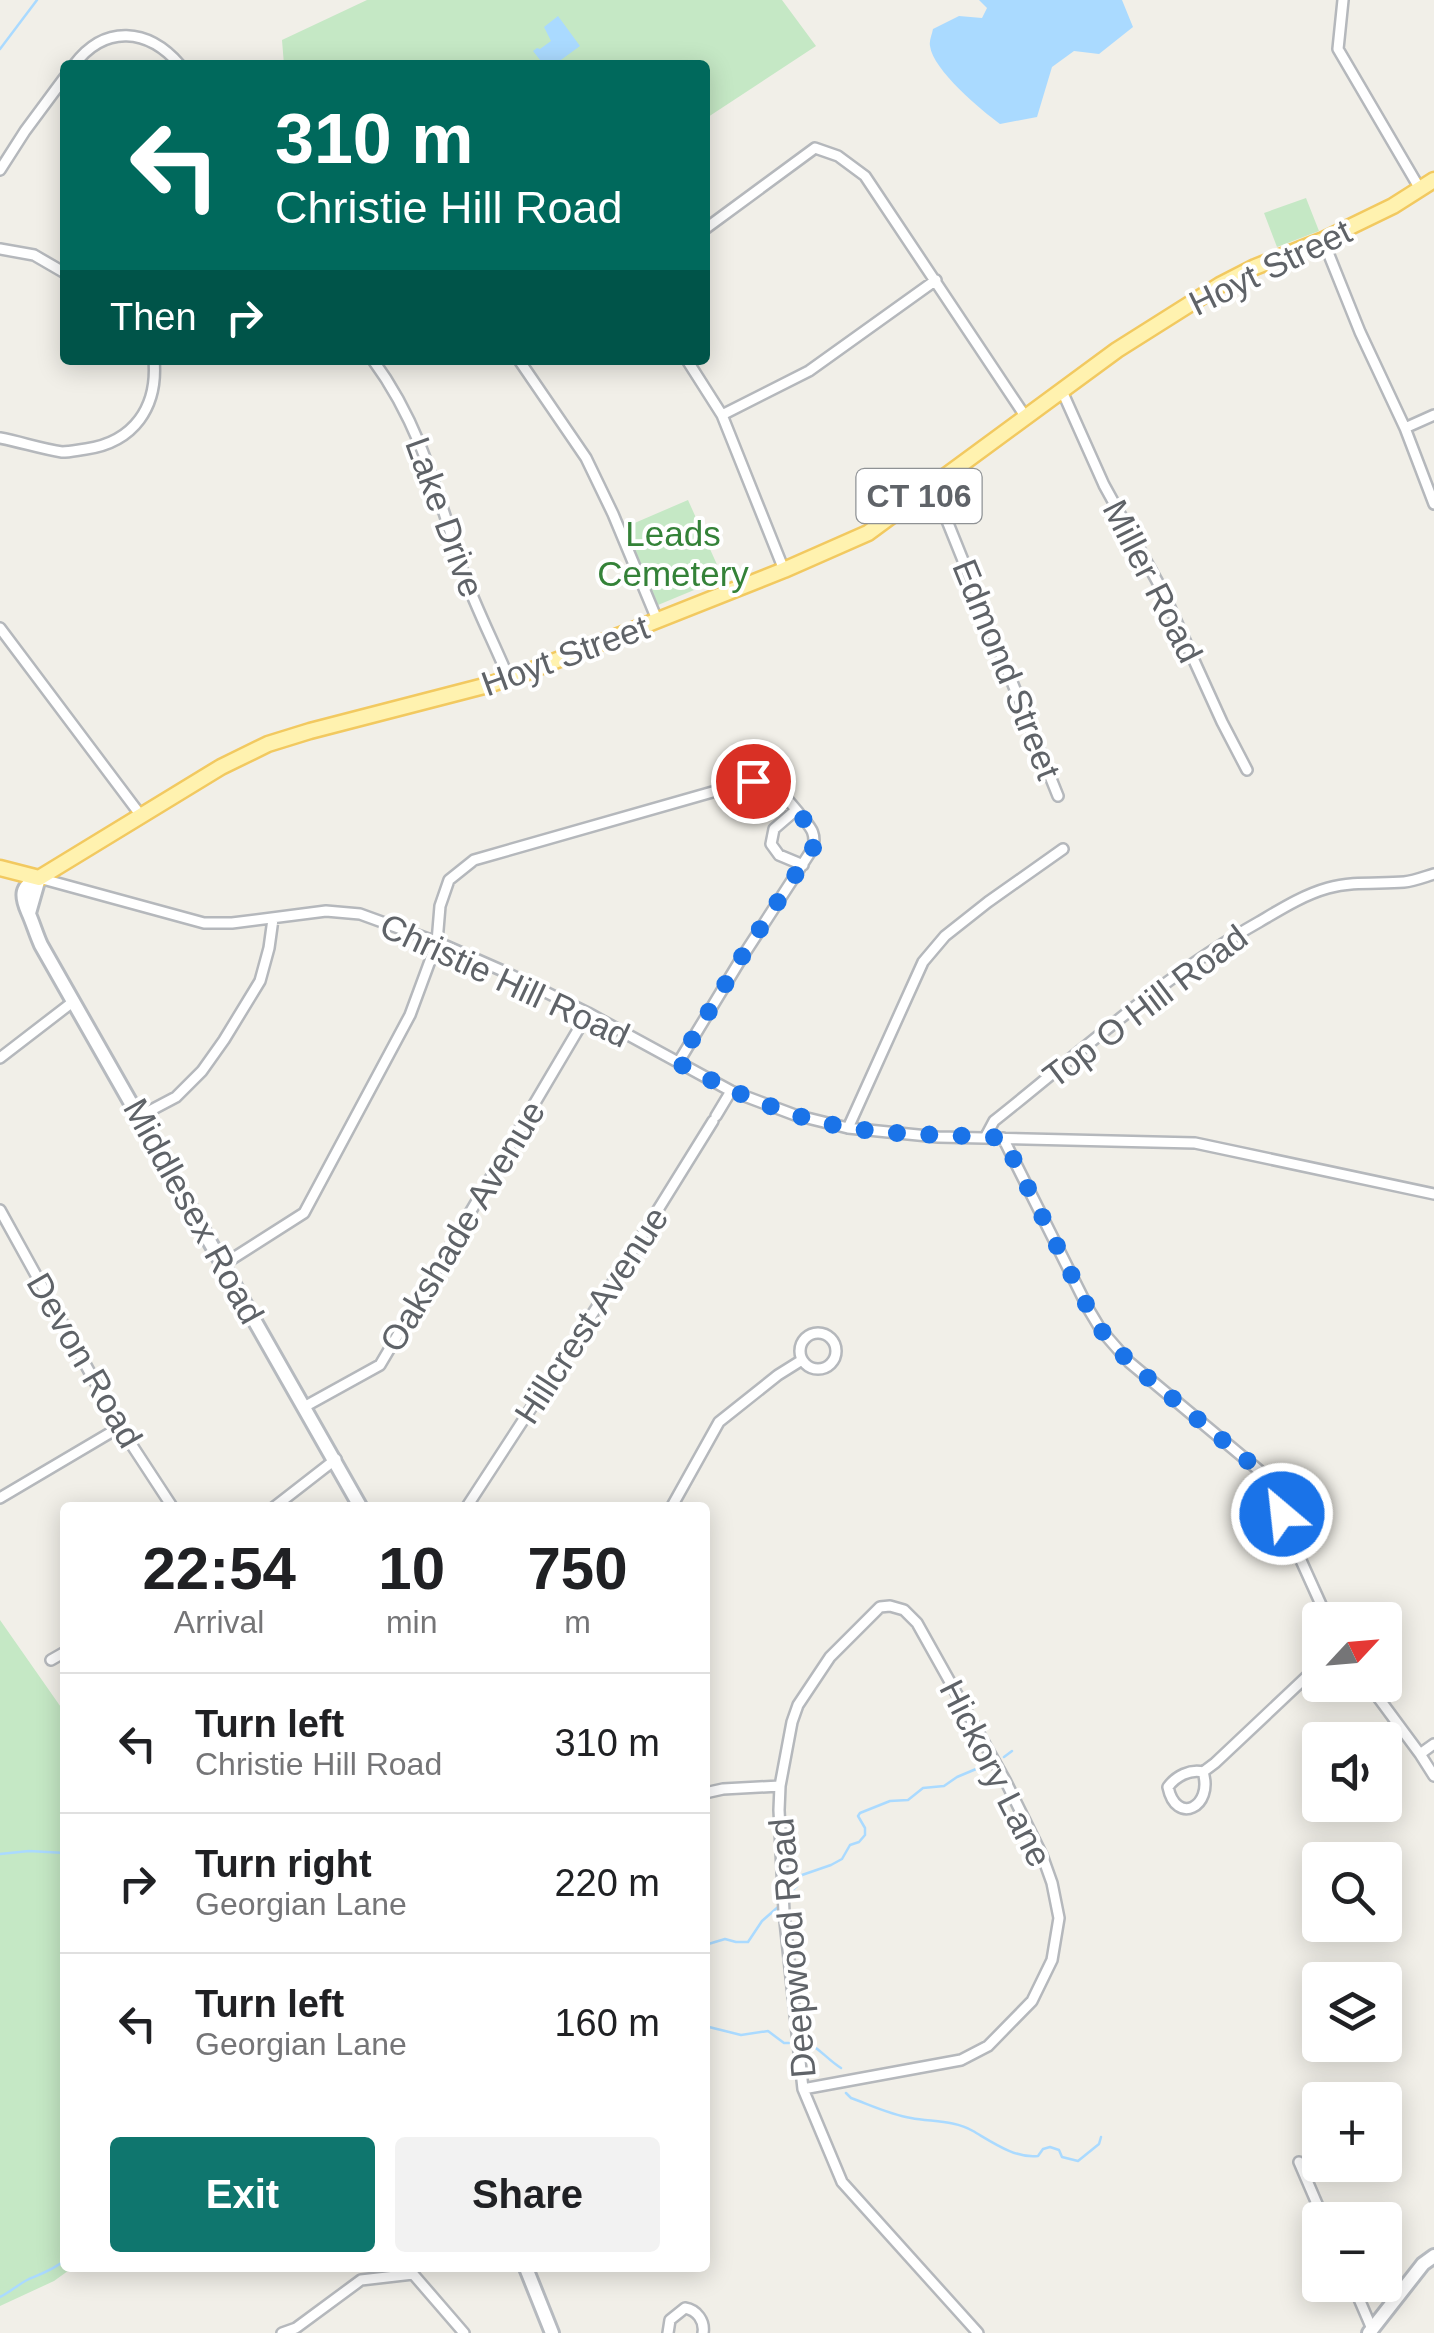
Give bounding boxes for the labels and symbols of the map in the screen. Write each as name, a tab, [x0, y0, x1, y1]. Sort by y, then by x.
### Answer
street label: Hoyt Street	[1183, 211, 1357, 323]
street label: Lake Drive	[398, 432, 492, 602]
road number: CT 106	[856, 469, 982, 523]
street label: Miller Road	[1095, 493, 1211, 669]
park label: Leads Cemetery	[597, 514, 749, 593]
street label: Edmond Street	[945, 553, 1069, 785]
street label: Hoyt Street	[476, 607, 654, 703]
pin	[711, 739, 796, 824]
street label: Christie Hill Road	[374, 905, 636, 1055]
street label: Top O Hill Road	[1035, 917, 1255, 1095]
street label: Middlesex Road	[116, 1092, 272, 1330]
street label: Oakshade Avenue	[372, 1094, 552, 1358]
street label: Hillcrest Avenue	[506, 1199, 676, 1431]
street label: Devon Road	[19, 1266, 151, 1454]
position arrow	[1230, 1462, 1334, 1566]
north arrow	[1302, 1602, 1402, 1702]
street label: Hickory Lane	[932, 1673, 1060, 1873]
street label: Deepwood Road	[761, 1816, 823, 2080]

